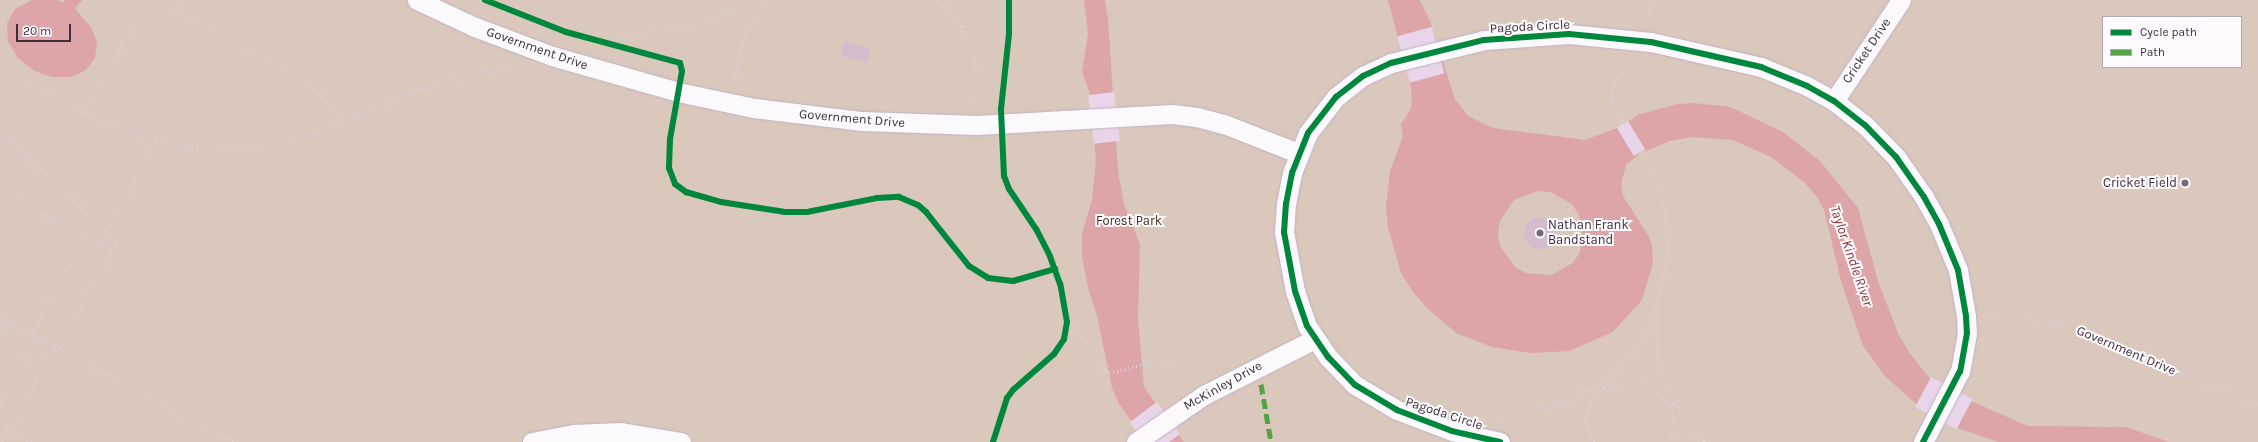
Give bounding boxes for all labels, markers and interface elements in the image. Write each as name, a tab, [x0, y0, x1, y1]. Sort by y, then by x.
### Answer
street label: Cricket Drive	[1839, 15, 1895, 87]
scale bar	[18, 16, 73, 42]
legend	[2102, 16, 2242, 68]
street label: Pagoda Circle	[1489, 17, 1571, 37]
text: 20 m	[23, 24, 51, 38]
street label: Government Drive	[484, 24, 590, 74]
text: Cycle path	[2140, 25, 2197, 39]
text: Path	[2140, 45, 2165, 59]
street label: Government Drive	[798, 107, 906, 131]
place label: Cricket Field	[2103, 175, 2177, 191]
marker: Cricket Field	[2180, 178, 2190, 188]
water label: Taylor Kindle River	[1826, 204, 1876, 308]
park label: Forest Park	[1096, 213, 1162, 229]
place label: Nathan Frank Bandstand	[1548, 218, 1629, 249]
marker: Nathan Frank Bandstand	[1535, 228, 1545, 238]
street label: Government Drive	[2074, 323, 2178, 379]
street label: McKinley Drive	[1181, 358, 1265, 414]
street label: Pagoda Circle	[1403, 394, 1485, 434]

